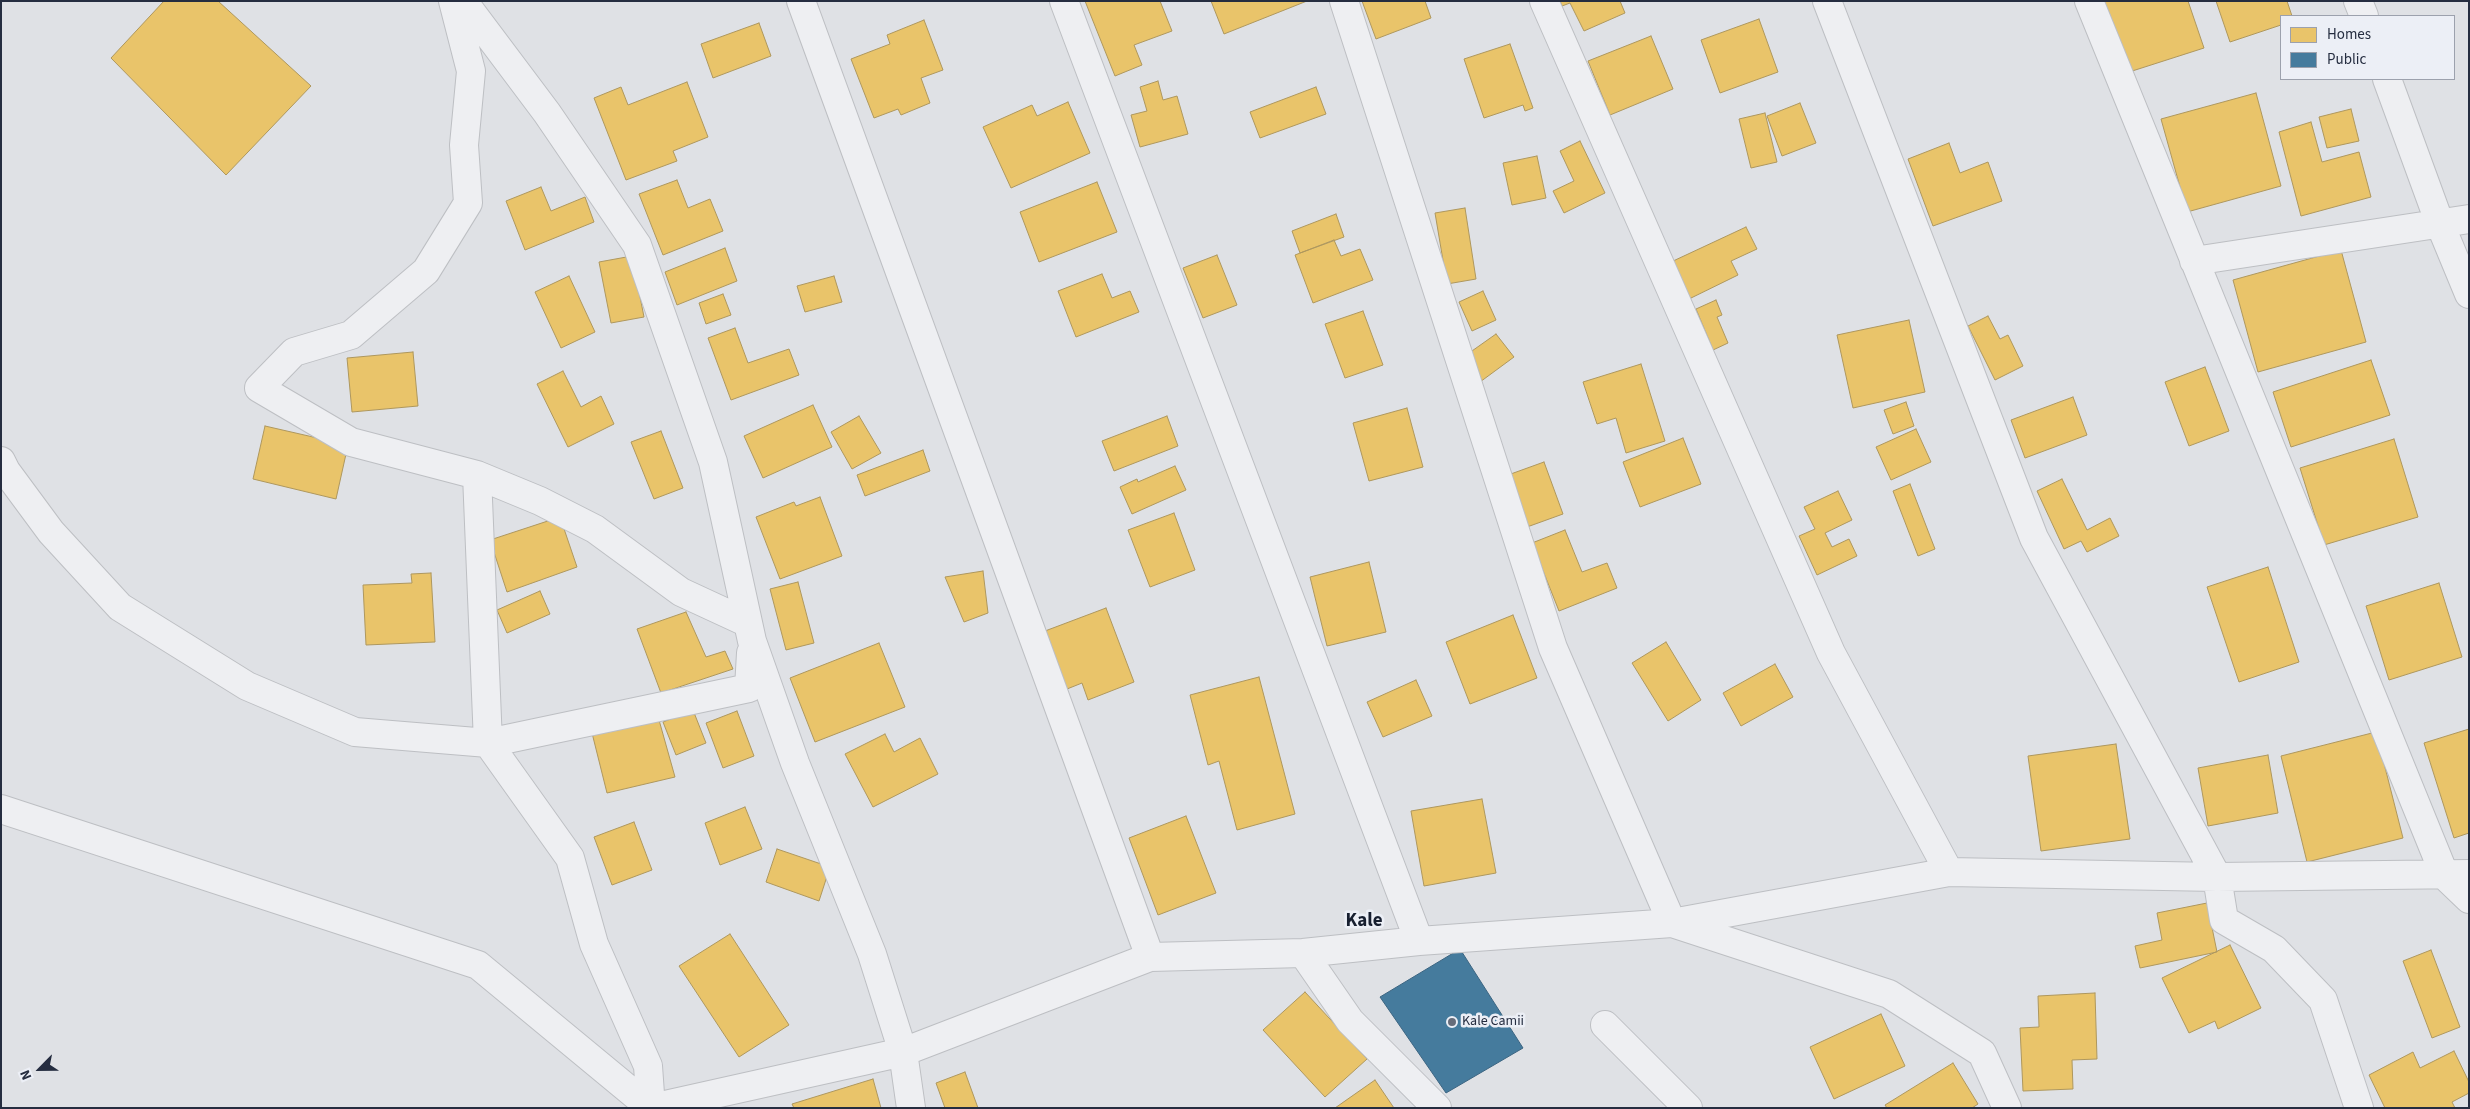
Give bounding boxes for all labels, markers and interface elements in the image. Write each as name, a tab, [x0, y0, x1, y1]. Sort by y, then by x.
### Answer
legend	[2280, 15, 2455, 80]
text: Homes	[2327, 24, 2371, 45]
text: Public	[2327, 49, 2366, 70]
district label: Kale	[1346, 911, 1382, 933]
place label: Kale Camii	[1462, 1014, 1524, 1030]
marker: Kale Camii	[1446, 1016, 1458, 1028]
north arrow	[15, 1044, 65, 1094]
text: N	[15, 1067, 37, 1083]

